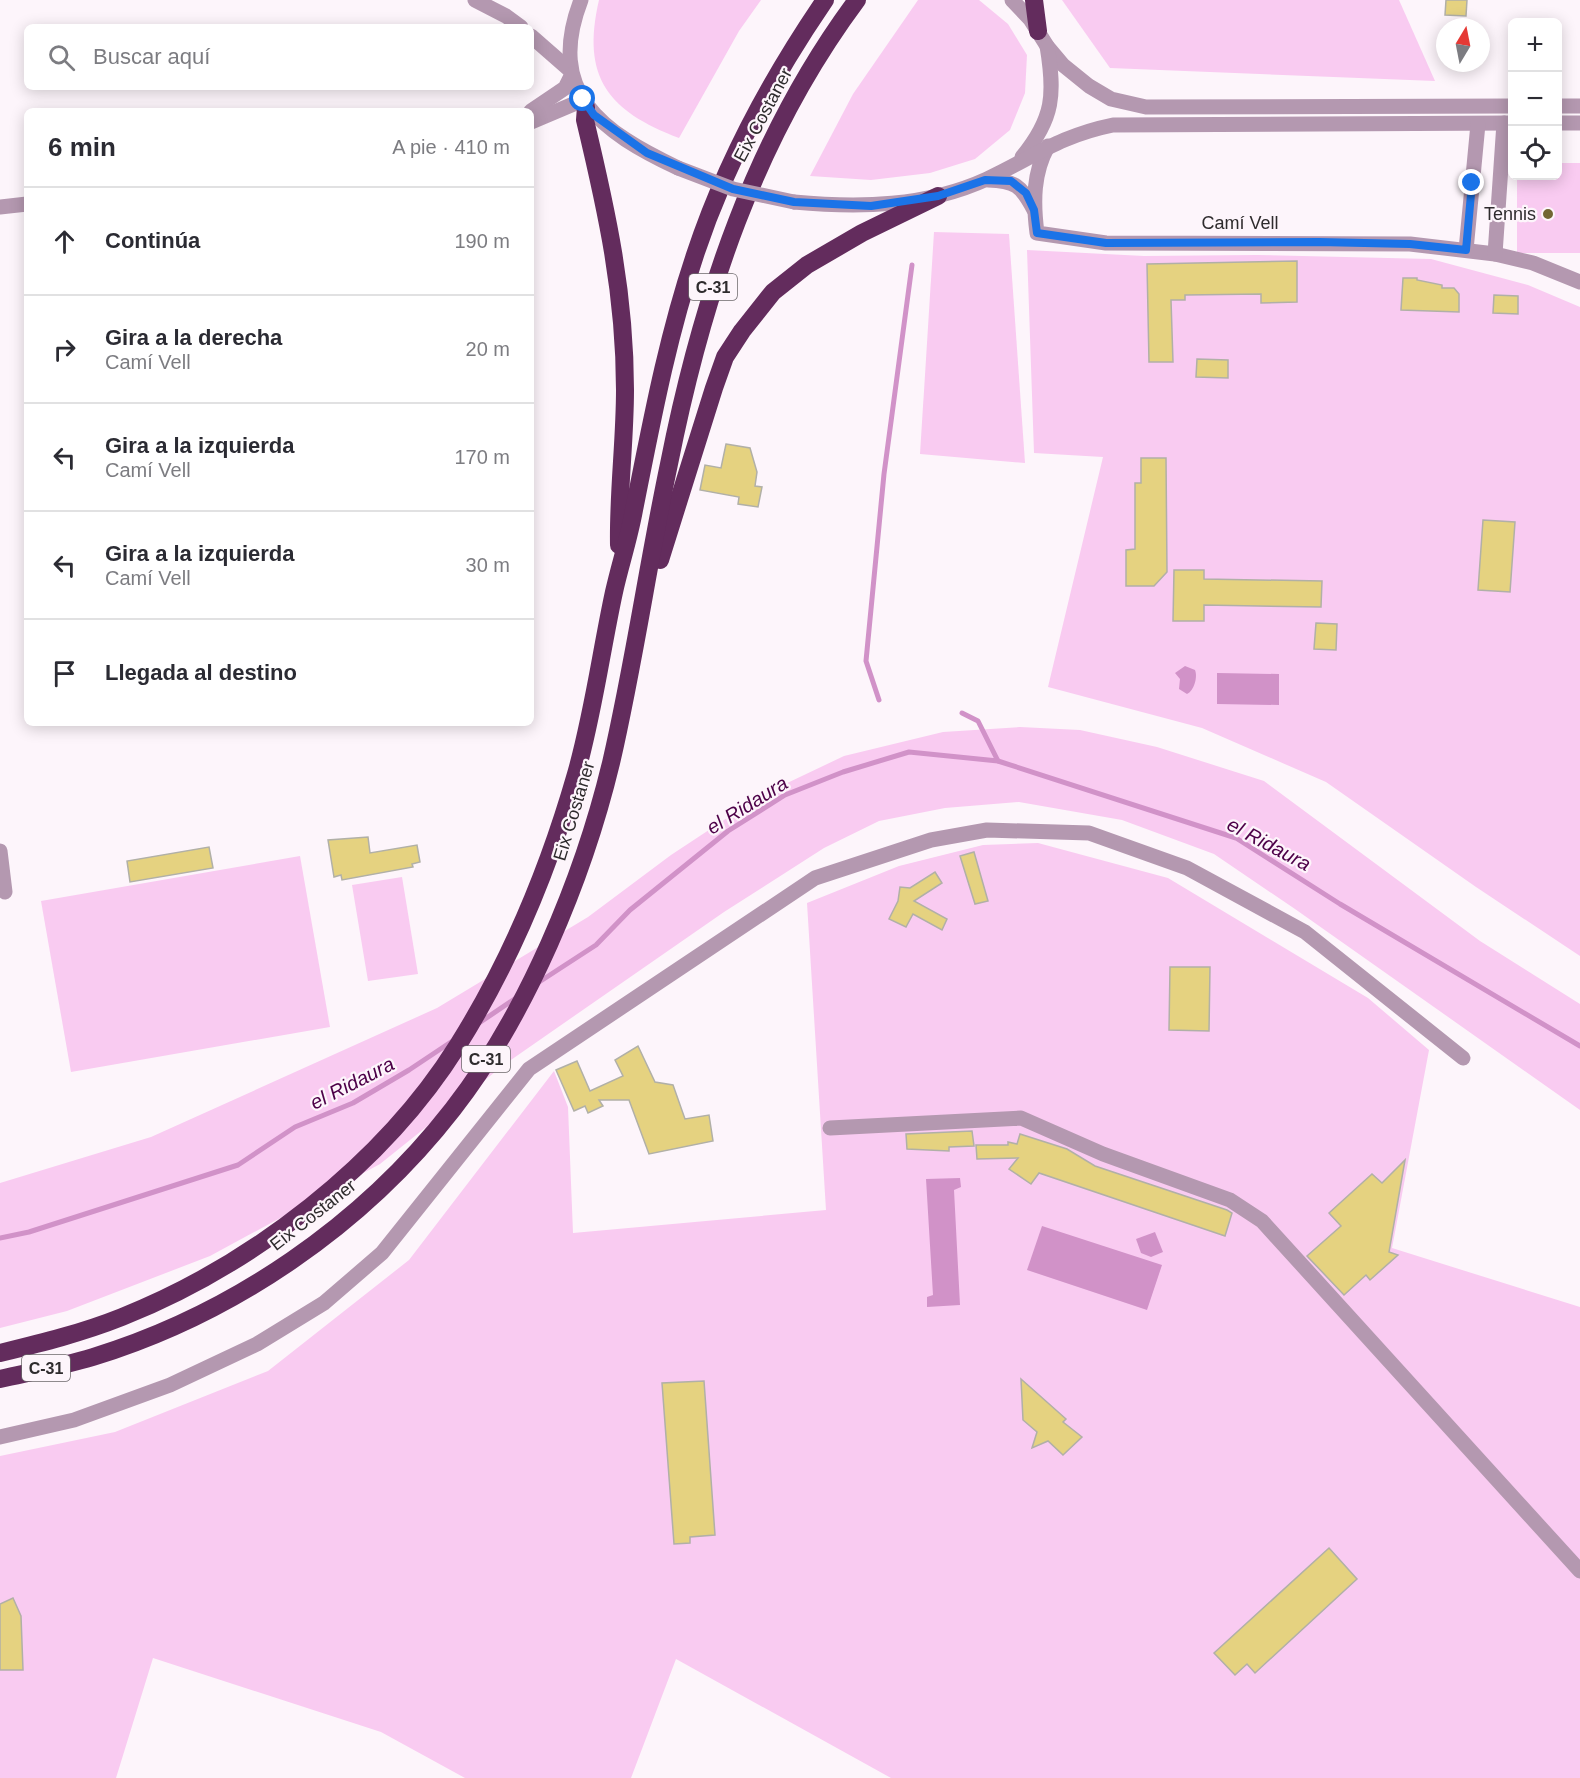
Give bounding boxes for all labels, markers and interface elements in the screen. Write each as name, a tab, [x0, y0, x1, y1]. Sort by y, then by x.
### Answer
north arrow	[1436, 18, 1490, 72]
map controls	[1508, 18, 1562, 180]
button: +	[1508, 18, 1562, 72]
search box	[24, 24, 534, 90]
icon: search	[45, 41, 78, 74]
text: Buscar aquí	[93, 44, 210, 69]
street label: Eix Costaner	[730, 65, 796, 165]
button: −	[1508, 72, 1562, 126]
route start	[569, 85, 595, 111]
button: locate	[1508, 126, 1562, 180]
text: 6 min	[48, 132, 116, 162]
text: A pie · 410 m	[392, 136, 510, 158]
route end	[1458, 169, 1484, 195]
place label: Tennis	[1484, 204, 1536, 224]
marker: Tennis	[1541, 207, 1555, 221]
street label: Camí Vell	[1201, 213, 1279, 233]
icon: ahead	[48, 225, 81, 258]
text: Continúa	[105, 228, 200, 253]
text: 190 m	[454, 230, 510, 252]
road number: C-31	[689, 274, 737, 300]
text: Gira a la derecha	[105, 325, 282, 350]
icon: right	[48, 333, 81, 366]
text: 20 m	[466, 338, 510, 360]
text: Camí Vell	[105, 351, 191, 373]
text: Gira a la izquierda	[105, 433, 295, 458]
icon: left	[48, 441, 81, 474]
text: 170 m	[454, 446, 510, 468]
text: Camí Vell	[105, 459, 191, 481]
text: Gira a la izquierda	[105, 541, 295, 566]
icon: left	[48, 549, 81, 582]
text: 30 m	[466, 554, 510, 576]
text: Camí Vell	[105, 567, 191, 589]
icon: arrive	[48, 657, 81, 690]
text: Llegada al destino	[105, 660, 297, 685]
street label: Eix Costaner	[549, 759, 599, 863]
water label: el Ridaura	[703, 772, 791, 838]
water label: el Ridaura	[1224, 813, 1314, 875]
road number: C-31	[462, 1046, 510, 1072]
water label: el Ridaura	[306, 1053, 398, 1113]
street label: Eix Costaner	[266, 1175, 360, 1255]
road number: C-31	[22, 1355, 70, 1381]

